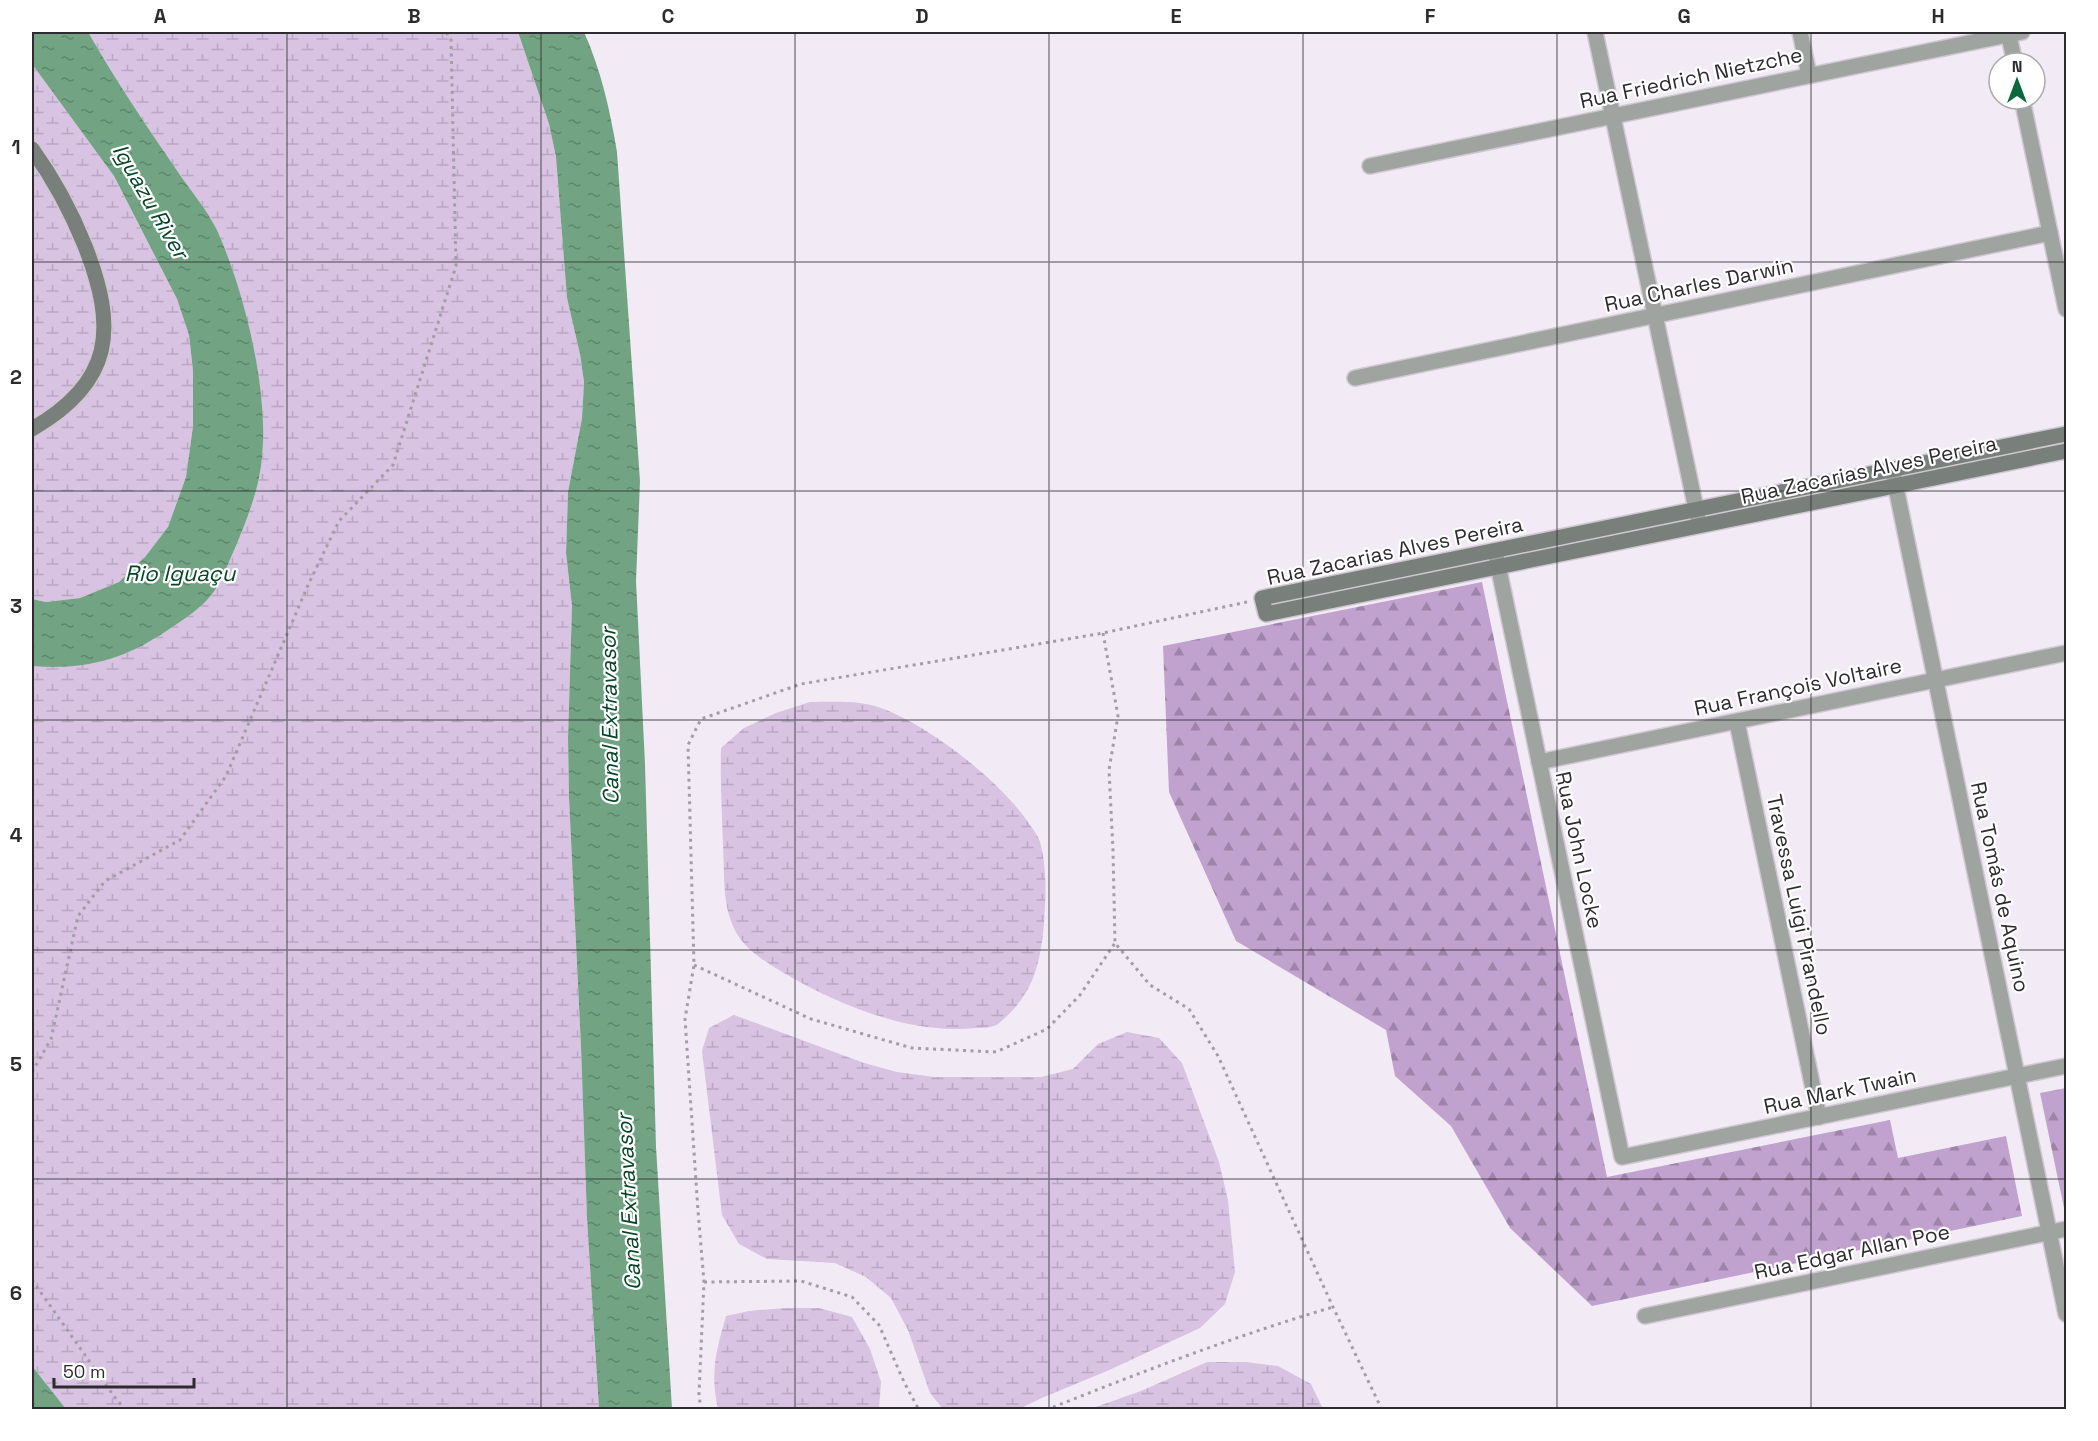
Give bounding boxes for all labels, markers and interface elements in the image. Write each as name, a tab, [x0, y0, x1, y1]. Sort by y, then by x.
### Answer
text: A	[154, 3, 167, 29]
text: B	[407, 3, 421, 29]
text: C	[662, 3, 675, 29]
text: D	[915, 3, 929, 29]
text: E	[1170, 3, 1182, 29]
text: F	[1425, 3, 1436, 29]
text: G	[1677, 3, 1691, 29]
text: H	[1931, 3, 1945, 29]
street label: Rua Friedrich Nietzche	[1577, 41, 1805, 114]
north arrow	[1987, 51, 2047, 111]
text: N	[2012, 56, 2022, 77]
text: 1	[11, 134, 21, 160]
water label: Iguazu River	[107, 138, 197, 266]
street label: Rua Charles Darwin	[1602, 251, 1796, 318]
text: 2	[10, 364, 22, 390]
street label: Rua Zacarias Alves Pereira	[1738, 429, 1999, 510]
street label: Rua Zacarias Alves Pereira	[1264, 510, 1525, 591]
water label: Rio Iguaçu	[125, 559, 237, 587]
text: 3	[10, 593, 22, 619]
water label: Canal Extravasor	[593, 625, 625, 805]
street label: Rua François Voltaire	[1692, 651, 1904, 722]
street label: Rua John Locke	[1550, 769, 1609, 931]
street label: Rua Tomás de Aquino	[1965, 779, 2036, 995]
street label: Travessa Luigi Pirandello	[1761, 792, 1838, 1038]
text: 4	[10, 822, 23, 848]
text: 5	[10, 1051, 22, 1077]
street label: Rua Mark Twain	[1761, 1061, 1919, 1120]
water label: Canal Extravasor	[609, 1110, 647, 1291]
street label: Rua Edgar Allan Poe	[1752, 1218, 1952, 1285]
text: 6	[10, 1280, 22, 1306]
scale bar	[54, 1351, 194, 1389]
text: 50 m	[63, 1360, 105, 1383]

